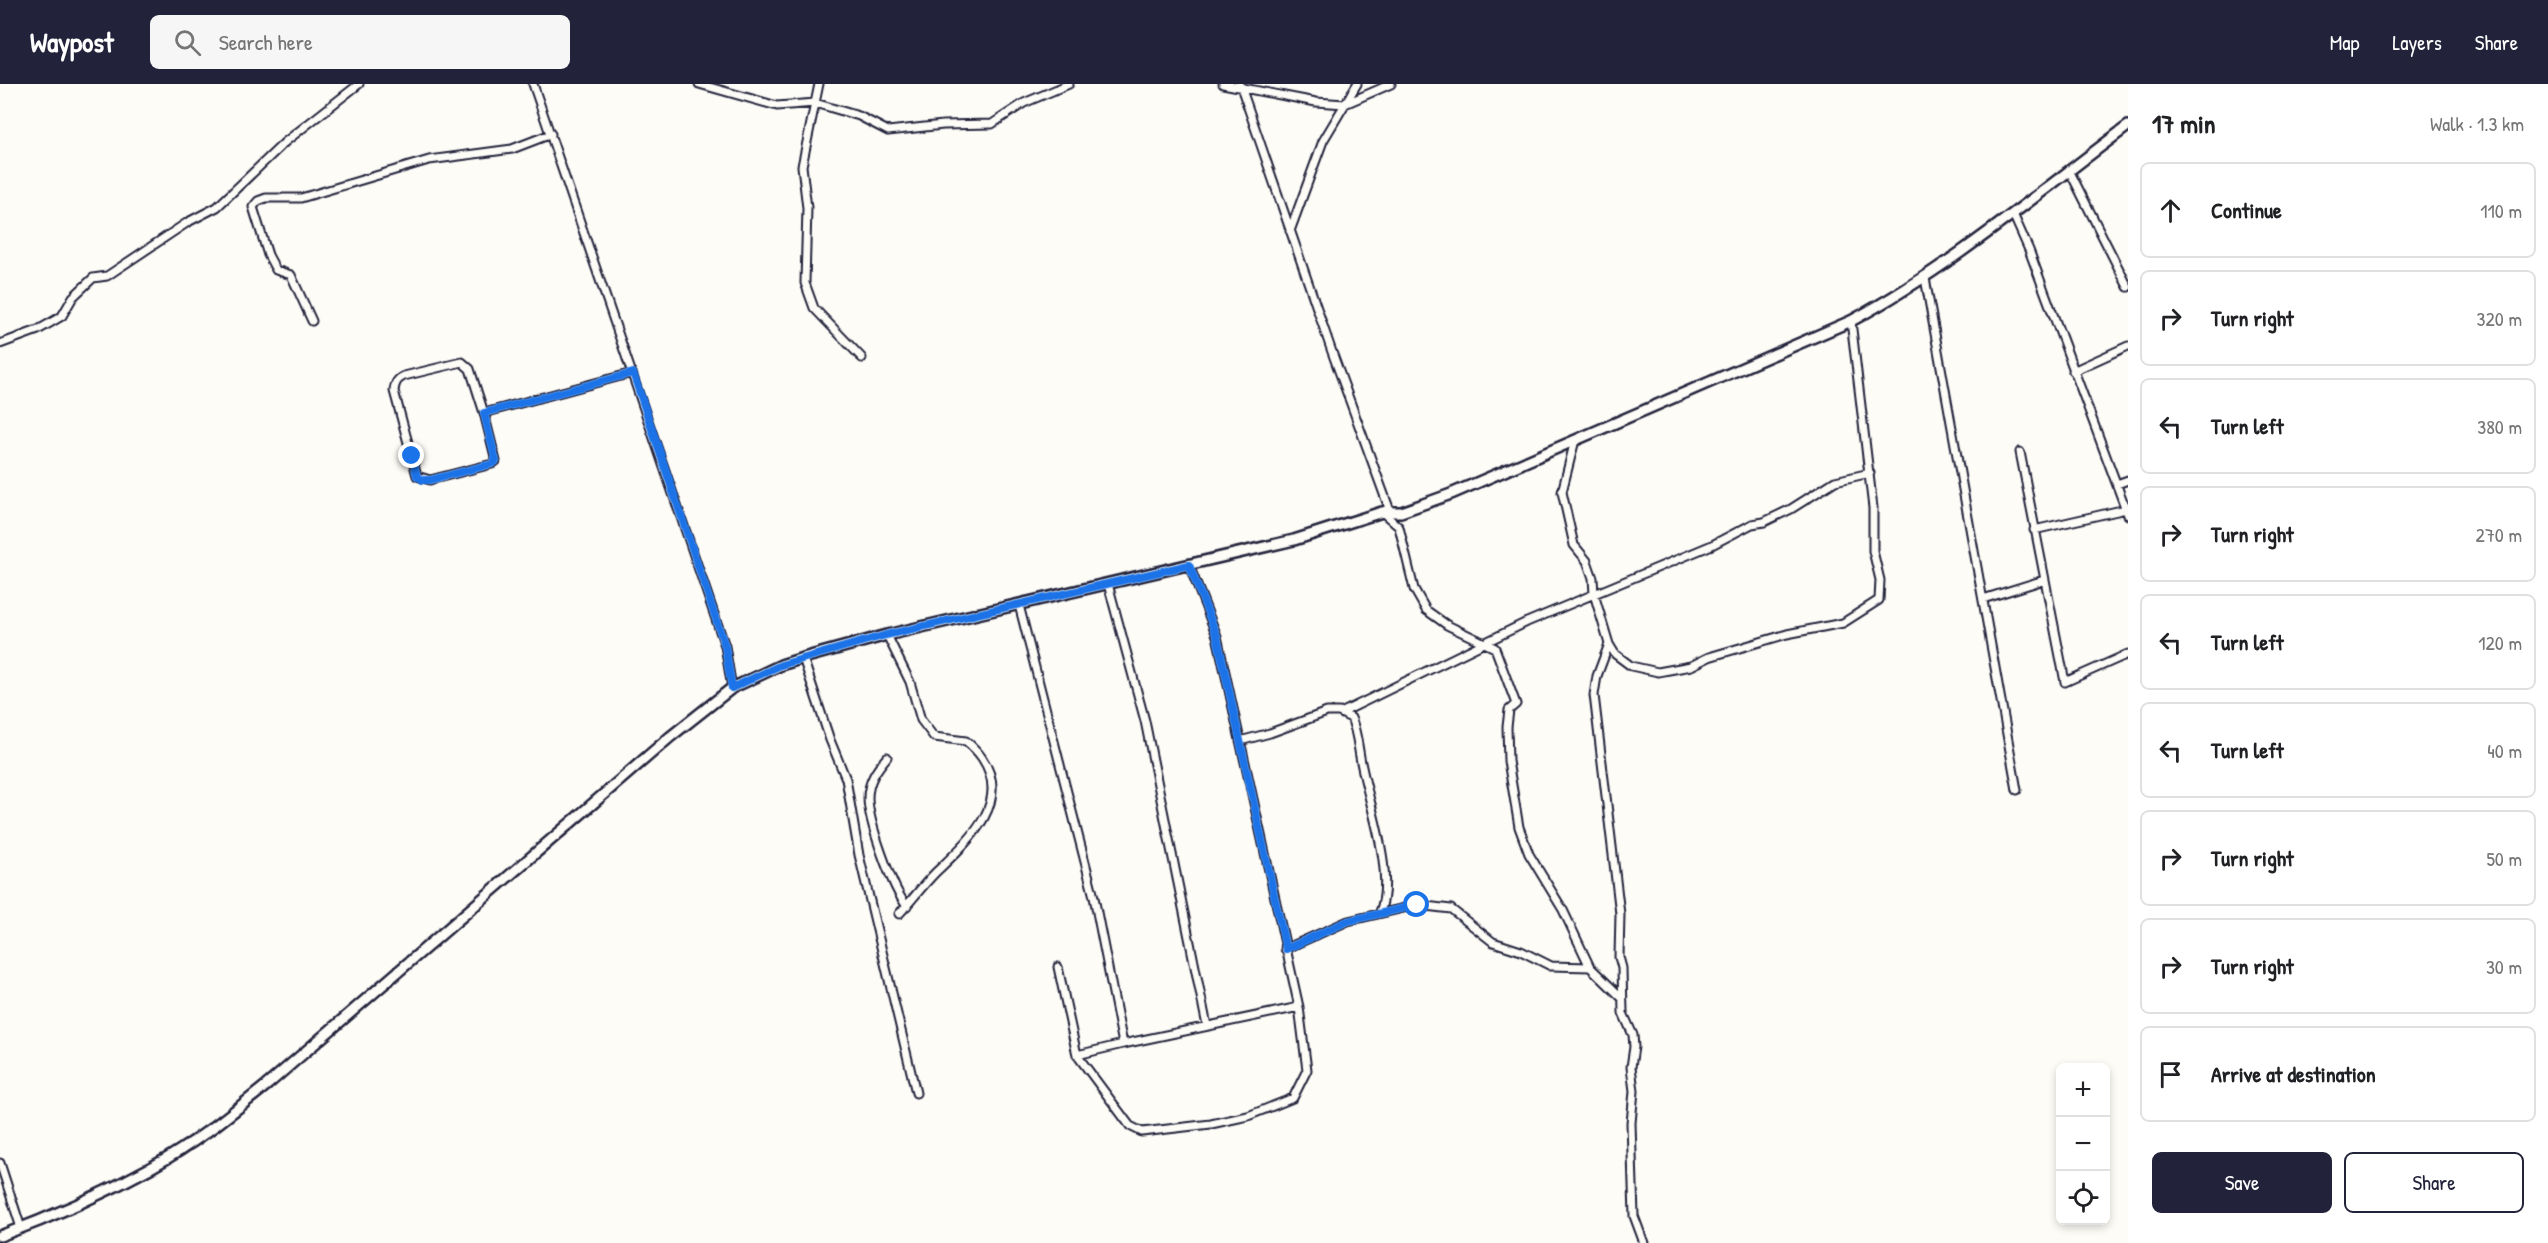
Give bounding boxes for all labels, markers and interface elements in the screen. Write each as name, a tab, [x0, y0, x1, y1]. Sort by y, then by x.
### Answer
search box	[150, 15, 570, 69]
text: Waypost	[30, 23, 114, 61]
icon: search	[171, 26, 204, 59]
text: Search here	[219, 27, 313, 57]
text: Map	[2330, 28, 2359, 57]
text: Layers	[2392, 28, 2442, 57]
text: Share	[2475, 28, 2518, 57]
text: 17 min	[2152, 106, 2216, 141]
text: Walk · 1.3 km	[2430, 110, 2524, 137]
icon: ahead	[2154, 194, 2187, 227]
text: Continue	[2211, 195, 2282, 225]
text: 110 m	[2480, 197, 2522, 224]
icon: right	[2154, 302, 2187, 335]
text: Turn right	[2211, 303, 2294, 333]
text: 320 m	[2477, 305, 2522, 332]
icon: left	[2154, 410, 2187, 443]
text: Turn left	[2211, 411, 2284, 441]
text: 380 m	[2477, 413, 2522, 440]
route end	[398, 442, 424, 468]
icon: right	[2154, 518, 2187, 551]
text: Turn right	[2211, 519, 2294, 549]
text: 270 m	[2476, 521, 2522, 548]
icon: left	[2154, 626, 2187, 659]
text: Turn left	[2211, 627, 2284, 657]
text: 120 m	[2478, 629, 2522, 656]
icon: left	[2154, 734, 2187, 767]
text: Turn left	[2211, 735, 2284, 765]
text: 40 m	[2487, 737, 2522, 764]
icon: right	[2154, 842, 2187, 875]
text: Turn right	[2211, 843, 2294, 873]
text: 50 m	[2486, 845, 2522, 872]
route start	[1403, 891, 1429, 917]
icon: right	[2154, 950, 2187, 983]
text: Turn right	[2211, 951, 2294, 981]
text: 30 m	[2486, 953, 2522, 980]
icon: arrive	[2154, 1058, 2187, 1091]
text: Arrive at destination	[2211, 1059, 2376, 1089]
map controls	[2056, 1063, 2110, 1225]
button: +	[2056, 1063, 2110, 1117]
button: −	[2056, 1117, 2110, 1171]
button: Save	[2152, 1152, 2332, 1213]
button: Share	[2344, 1152, 2524, 1213]
button: locate	[2056, 1171, 2110, 1225]

